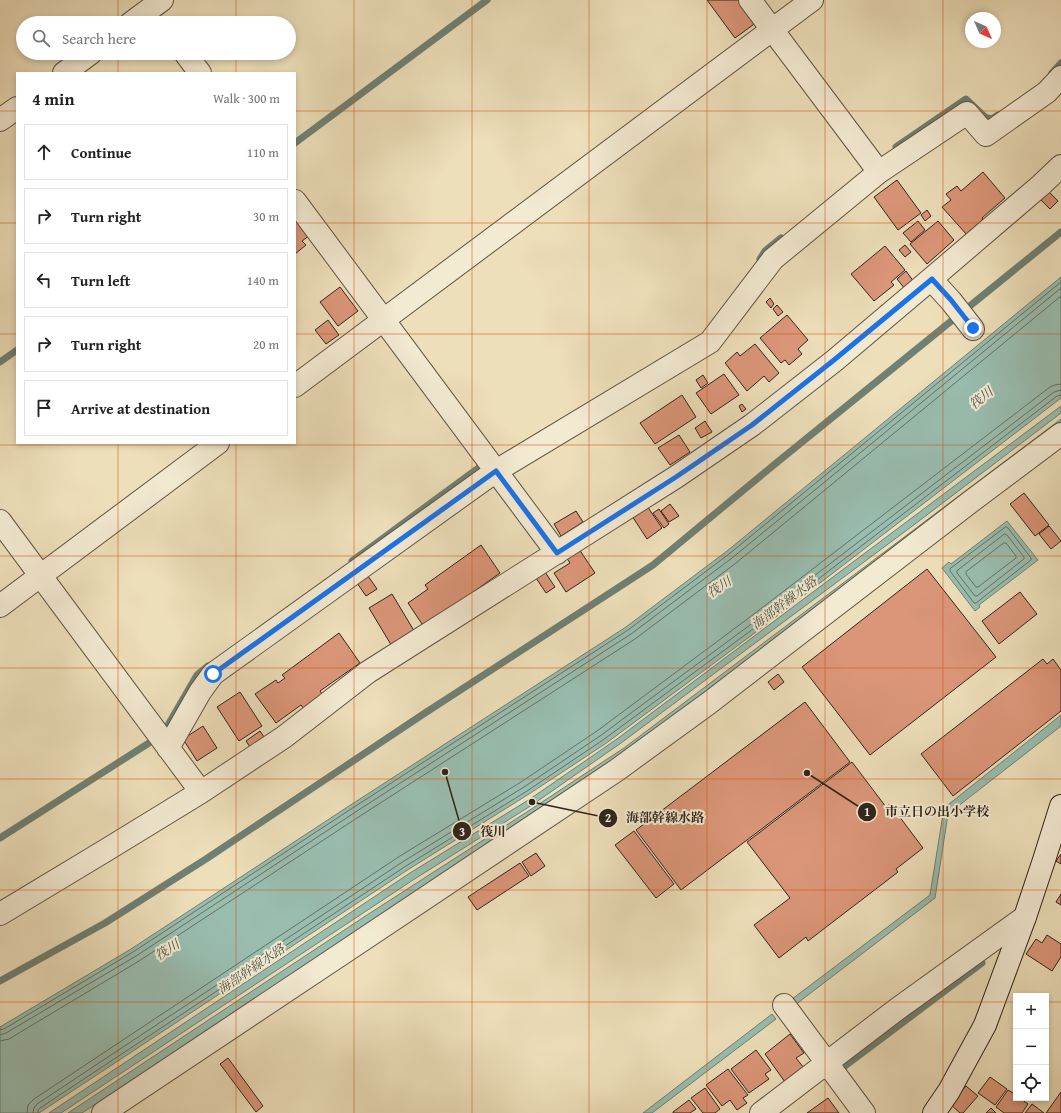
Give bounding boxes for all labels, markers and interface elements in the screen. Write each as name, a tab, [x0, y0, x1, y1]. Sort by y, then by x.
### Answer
north arrow	[965, 12, 1001, 48]
search box	[16, 16, 296, 60]
icon: search	[30, 27, 52, 49]
text: Search here	[62, 28, 136, 49]
text: 4 min	[32, 86, 74, 111]
text: Walk · 300 m	[213, 89, 280, 108]
icon: ahead	[33, 141, 55, 163]
text: Continue	[71, 142, 132, 163]
text: 110 m	[247, 143, 279, 162]
icon: right	[33, 205, 55, 227]
text: Turn right	[71, 206, 142, 227]
text: 30 m	[253, 207, 279, 226]
icon: left	[33, 269, 55, 291]
text: Turn left	[71, 270, 130, 291]
text: 140 m	[247, 271, 279, 290]
route end	[964, 319, 982, 337]
icon: right	[33, 333, 55, 355]
text: Turn right	[71, 334, 142, 355]
text: 20 m	[253, 335, 279, 354]
water label: 筏川	[965, 381, 999, 414]
icon: arrive	[33, 397, 55, 419]
text: Arrive at destination	[71, 398, 210, 419]
water label: 筏川	[703, 571, 737, 602]
water label: 海部幹線水路	[747, 571, 822, 634]
route start	[204, 665, 222, 683]
callout: 市立日の出小学校	[857, 799, 997, 824]
text: 市立日の出小学校	[885, 802, 990, 821]
text: 1	[864, 803, 870, 820]
callout: 海部幹線水路	[598, 805, 712, 830]
text: 海部幹線水路	[626, 808, 704, 827]
text: 2	[605, 809, 611, 826]
callout: 筏川	[452, 819, 514, 844]
text: 筏川	[480, 822, 506, 841]
text: 3	[459, 823, 465, 840]
water label: 筏川	[151, 934, 185, 965]
water label: 海部幹線水路	[213, 939, 289, 999]
map controls	[1013, 993, 1049, 1101]
button: +	[1013, 993, 1049, 1029]
button: −	[1013, 1029, 1049, 1065]
button: locate	[1013, 1065, 1049, 1101]

